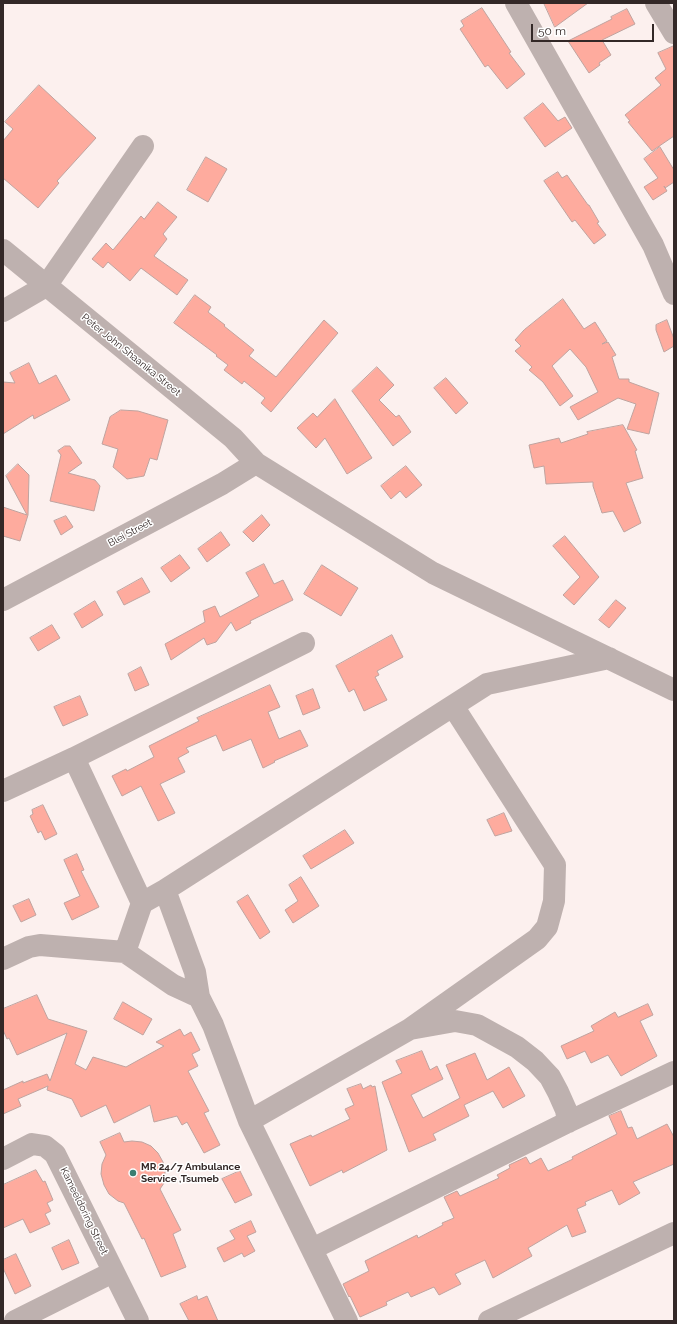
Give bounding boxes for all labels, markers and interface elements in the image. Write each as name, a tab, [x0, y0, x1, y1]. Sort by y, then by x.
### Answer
scale bar	[533, 16, 656, 42]
text: 50 m	[538, 24, 566, 38]
street label: Peter John Shaanika Street	[79, 311, 183, 399]
street label: Blei Street	[106, 517, 154, 549]
place label: MR 24/7 Ambulance Service ,Tsumeb	[141, 1161, 240, 1184]
street label: Kameeldoring Street	[58, 1165, 110, 1257]
marker: MR 24/7 Ambulance Service ,Tsumeb	[128, 1168, 138, 1178]

